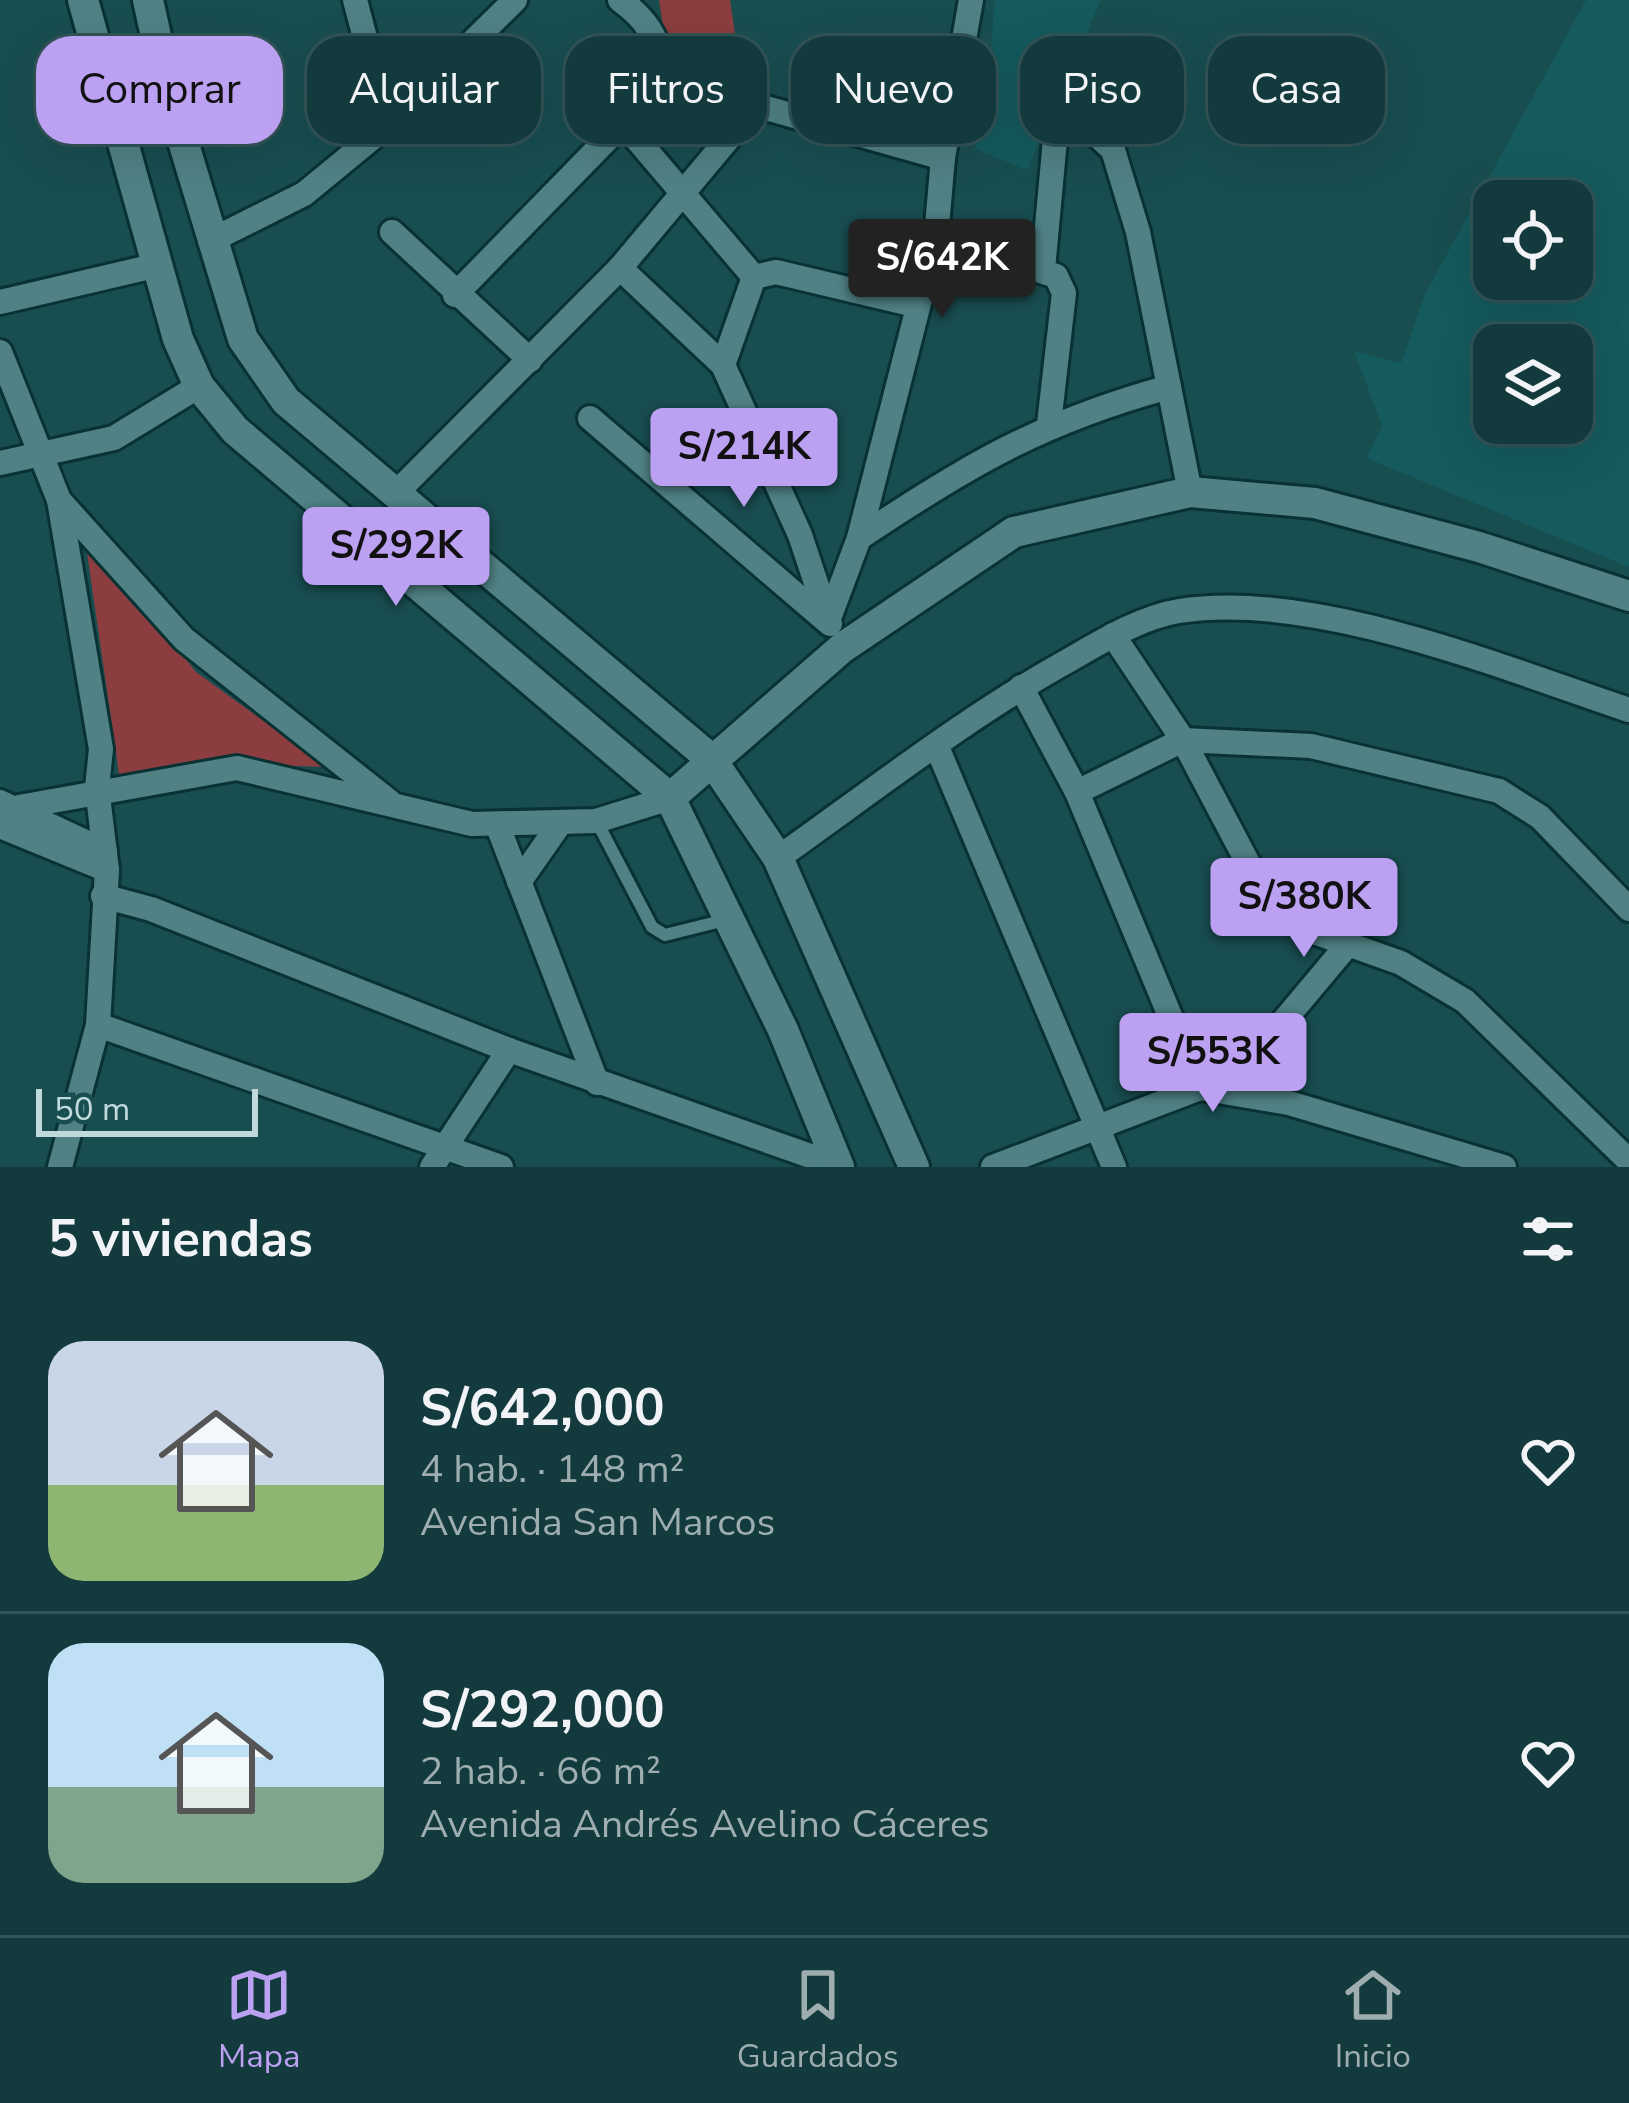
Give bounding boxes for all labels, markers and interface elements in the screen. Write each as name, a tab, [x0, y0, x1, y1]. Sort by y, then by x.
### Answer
chip: Comprar	[36, 36, 283, 144]
chip: Alquilar	[307, 36, 541, 144]
chip: Filtros	[565, 36, 767, 144]
chip: Nuevo	[791, 36, 996, 144]
chip: Piso	[1020, 36, 1184, 144]
chip: Casa	[1208, 36, 1385, 144]
map controls	[1473, 180, 1593, 444]
button: locate	[1473, 180, 1593, 300]
pin: S/642K	[844, 219, 1040, 321]
text: S/642K	[875, 231, 1009, 284]
button: layers	[1473, 324, 1593, 444]
pin: S/214K	[646, 408, 842, 510]
text: S/214K	[677, 420, 811, 473]
pin: S/292K	[298, 507, 494, 609]
text: S/292K	[329, 519, 463, 572]
pin: S/380K	[1206, 858, 1402, 960]
text: S/380K	[1237, 870, 1371, 923]
pin: S/553K	[1115, 1013, 1311, 1115]
text: S/553K	[1146, 1025, 1280, 1078]
scale bar	[36, 1083, 258, 1136]
text: 50 m	[54, 1087, 130, 1132]
text: 5 viviendas	[48, 1204, 313, 1274]
icon: filters	[1515, 1206, 1581, 1272]
text: S/642,000	[420, 1373, 665, 1443]
icon: home	[144, 1389, 288, 1533]
icon: heart	[1515, 1428, 1581, 1494]
text: 4 hab. · 148 m²	[420, 1443, 684, 1496]
text: Avenida San Marcos	[420, 1496, 775, 1549]
text: S/292,000	[420, 1675, 665, 1745]
icon: home	[144, 1691, 288, 1835]
icon: heart	[1515, 1730, 1581, 1796]
text: 2 hab. · 66 m²	[420, 1745, 661, 1798]
text: Avenida Andrés Avelino Cáceres	[420, 1798, 989, 1851]
tab: Mapa	[218, 1962, 301, 2079]
tab: Guardados	[737, 1962, 899, 2079]
tab: Inicio	[1335, 1962, 1411, 2079]

